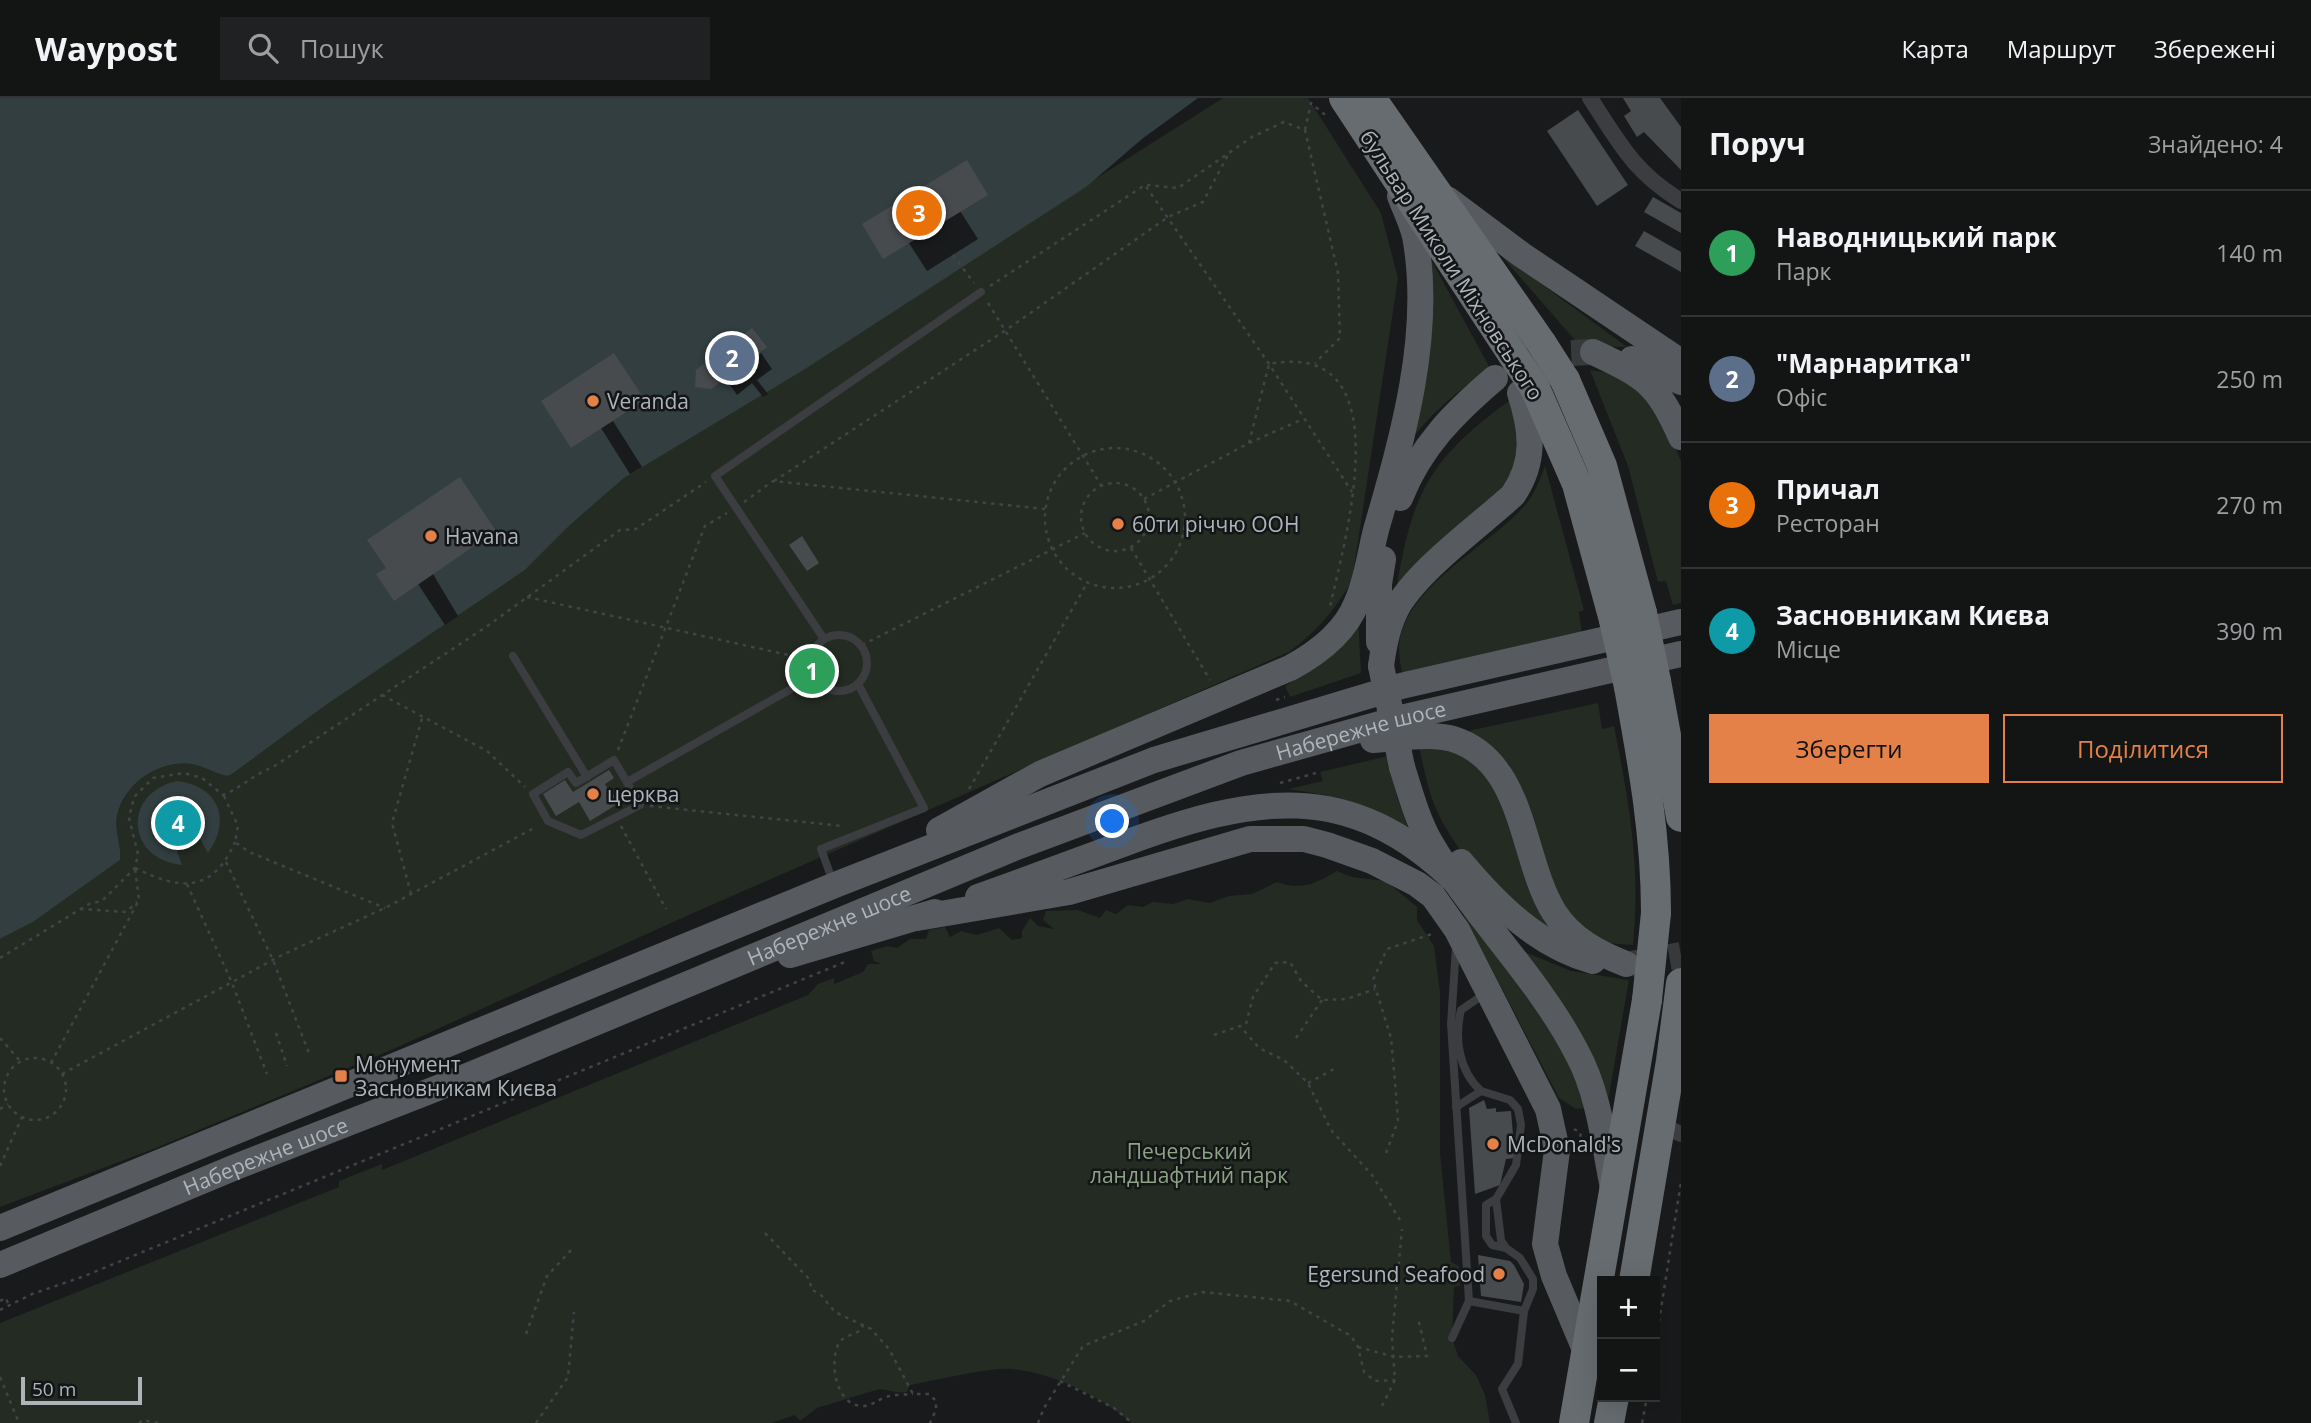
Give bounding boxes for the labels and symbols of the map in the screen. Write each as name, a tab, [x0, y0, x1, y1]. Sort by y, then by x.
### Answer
street label: бульвар Миколи Міхновського	[1354, 125, 1550, 405]
pin: 3	[896, 187, 942, 239]
pin: 2	[709, 332, 755, 384]
place label: Veranda	[607, 387, 689, 415]
marker: Veranda	[585, 393, 601, 409]
place label: 60ти річчю ООН	[1132, 510, 1299, 538]
marker: 60ти річчю ООН	[1110, 516, 1126, 532]
place label: Havana	[445, 522, 519, 550]
marker: Havana	[423, 528, 439, 544]
pin: 1	[789, 645, 835, 697]
street label: Набережне шосе	[1272, 694, 1449, 767]
place label: церква	[607, 780, 679, 808]
marker: церква	[585, 786, 601, 802]
pin: 4	[155, 797, 201, 849]
your location	[1095, 804, 1129, 838]
street label: Набережне шосе	[743, 879, 915, 972]
place label: Монумент Засновникам Києва	[355, 1050, 557, 1102]
marker: Монумент Засновникам Києва	[333, 1068, 349, 1084]
street label: Набережне шосе	[179, 1110, 352, 1201]
place label: McDonald's	[1507, 1130, 1621, 1158]
marker: McDonald's	[1485, 1136, 1501, 1152]
park label: Печерський ландшафтний парк	[1090, 1137, 1288, 1189]
place label: Egersund Seafood	[1307, 1260, 1485, 1288]
marker: Egersund Seafood	[1491, 1266, 1507, 1282]
scale bar	[21, 1374, 142, 1406]

